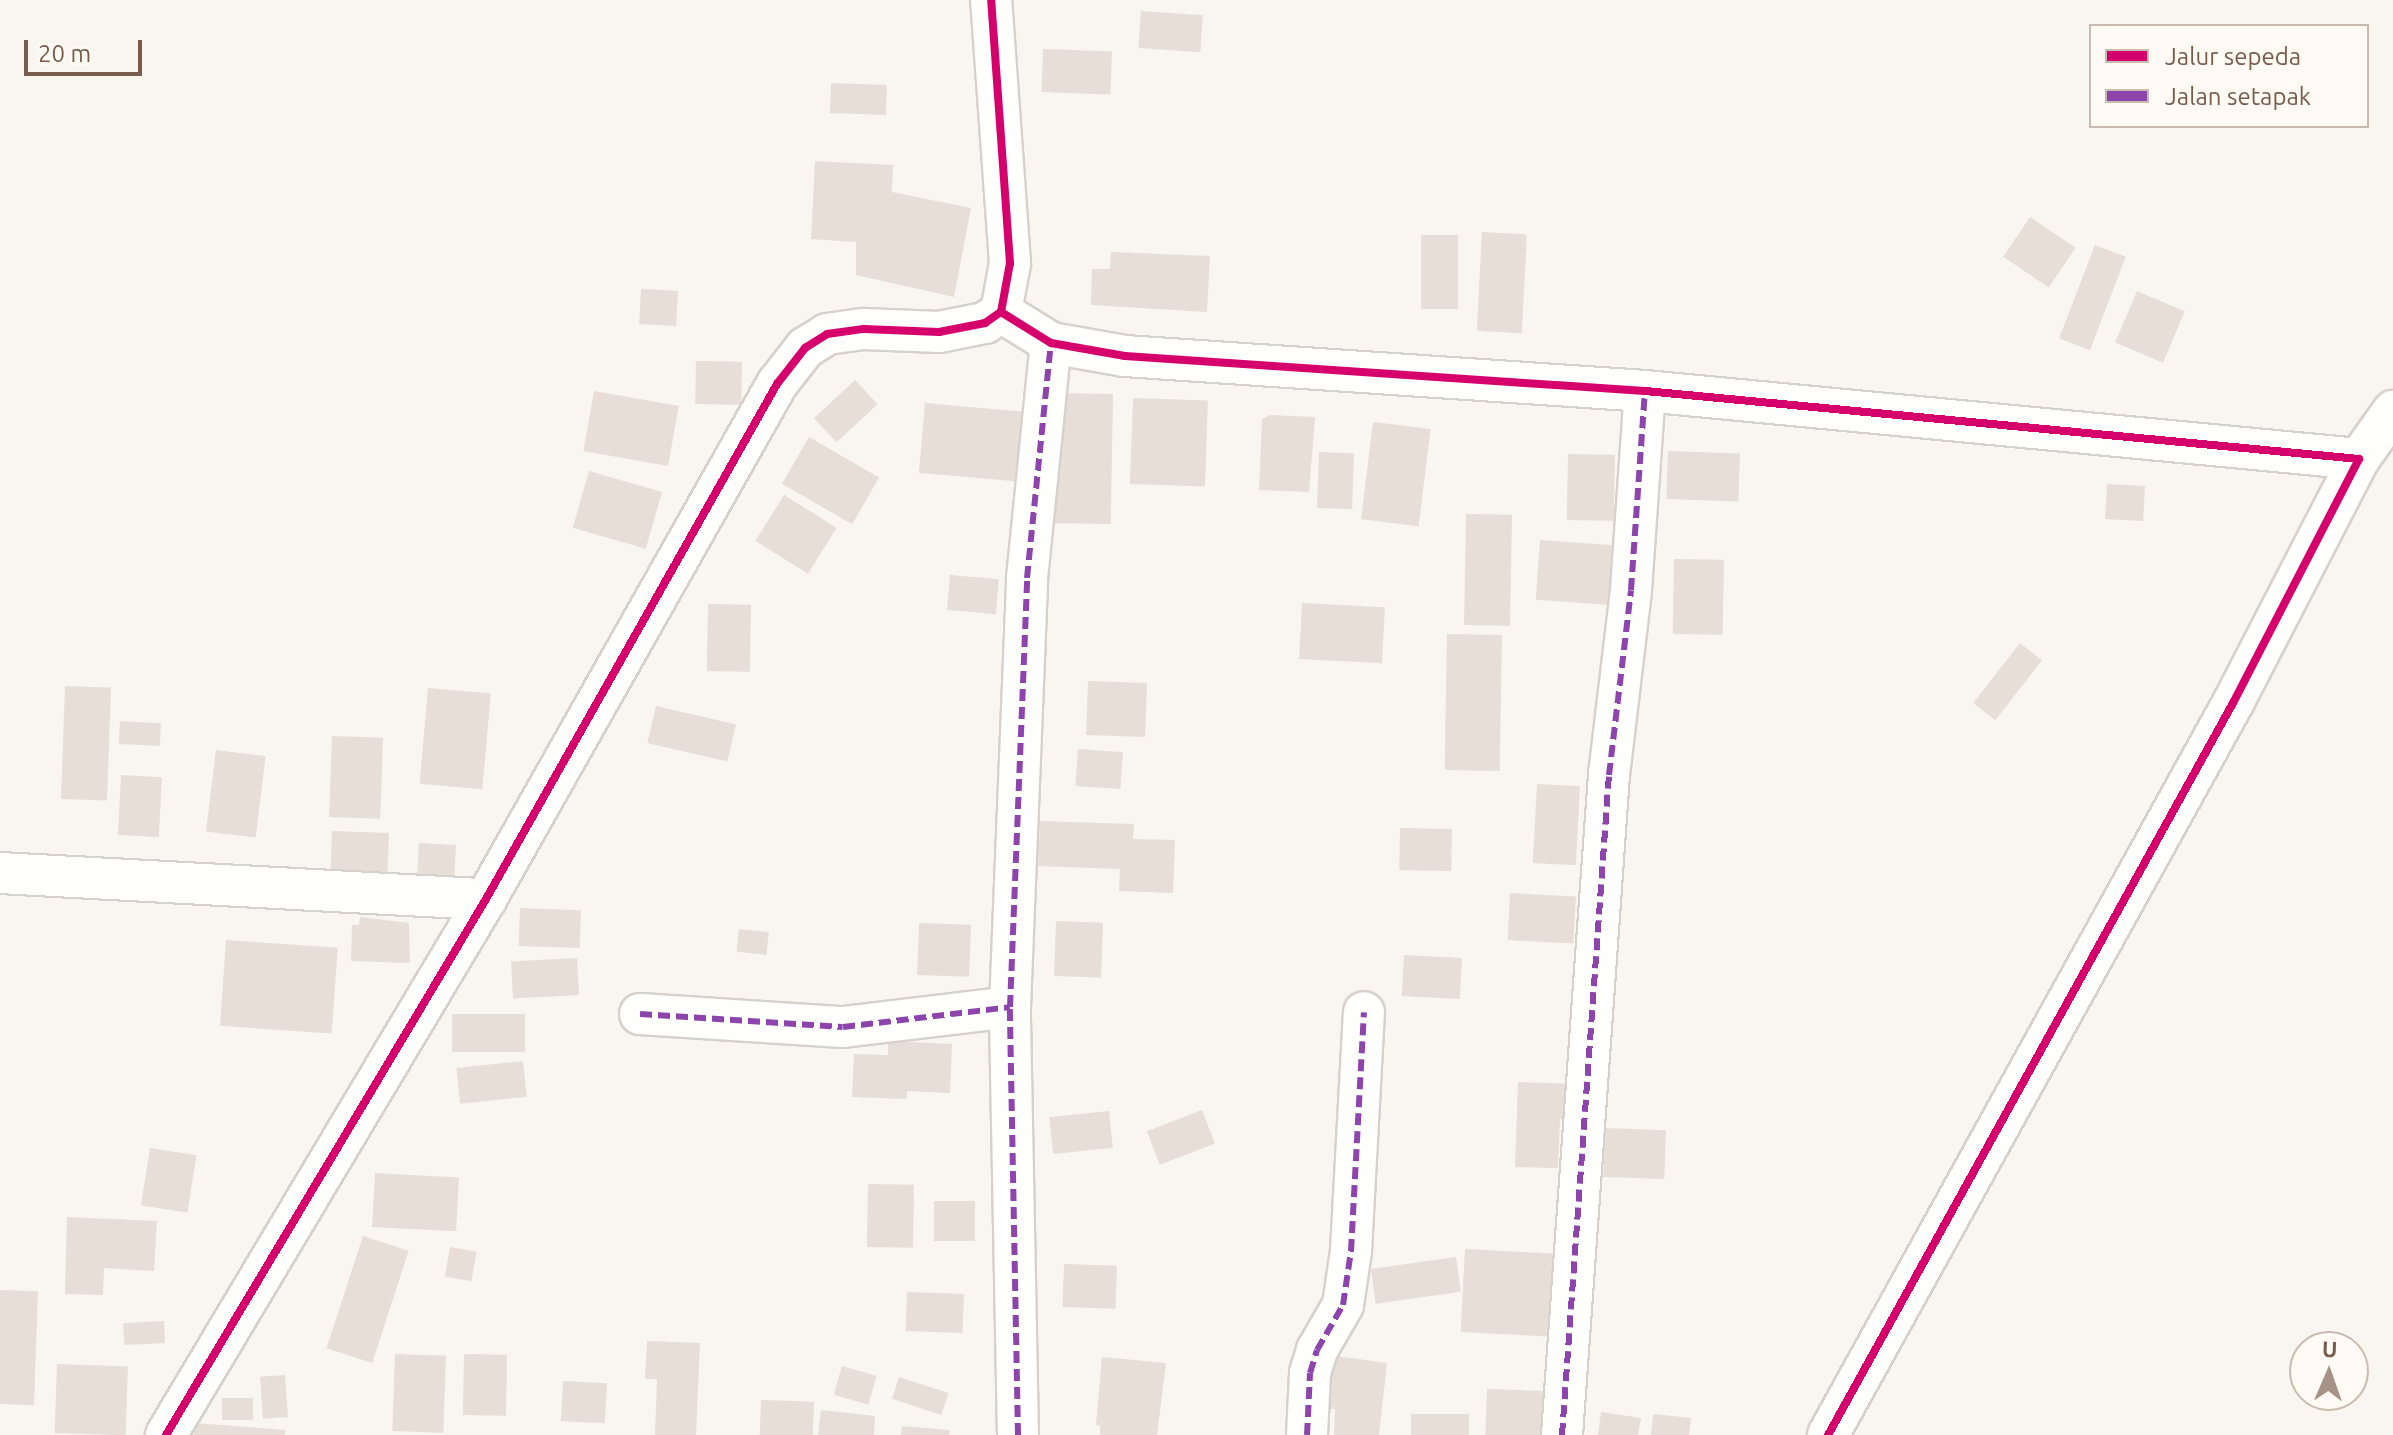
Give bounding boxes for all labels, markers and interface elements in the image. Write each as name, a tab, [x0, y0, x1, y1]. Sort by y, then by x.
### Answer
scale bar	[28, 24, 146, 74]
legend	[2089, 24, 2369, 128]
text: 20 m	[38, 40, 91, 67]
text: Jalur sepeda	[2165, 43, 2301, 70]
text: Jalan setapak	[2165, 83, 2311, 110]
north arrow	[2289, 1331, 2369, 1411]
text: U	[2322, 1336, 2338, 1361]

